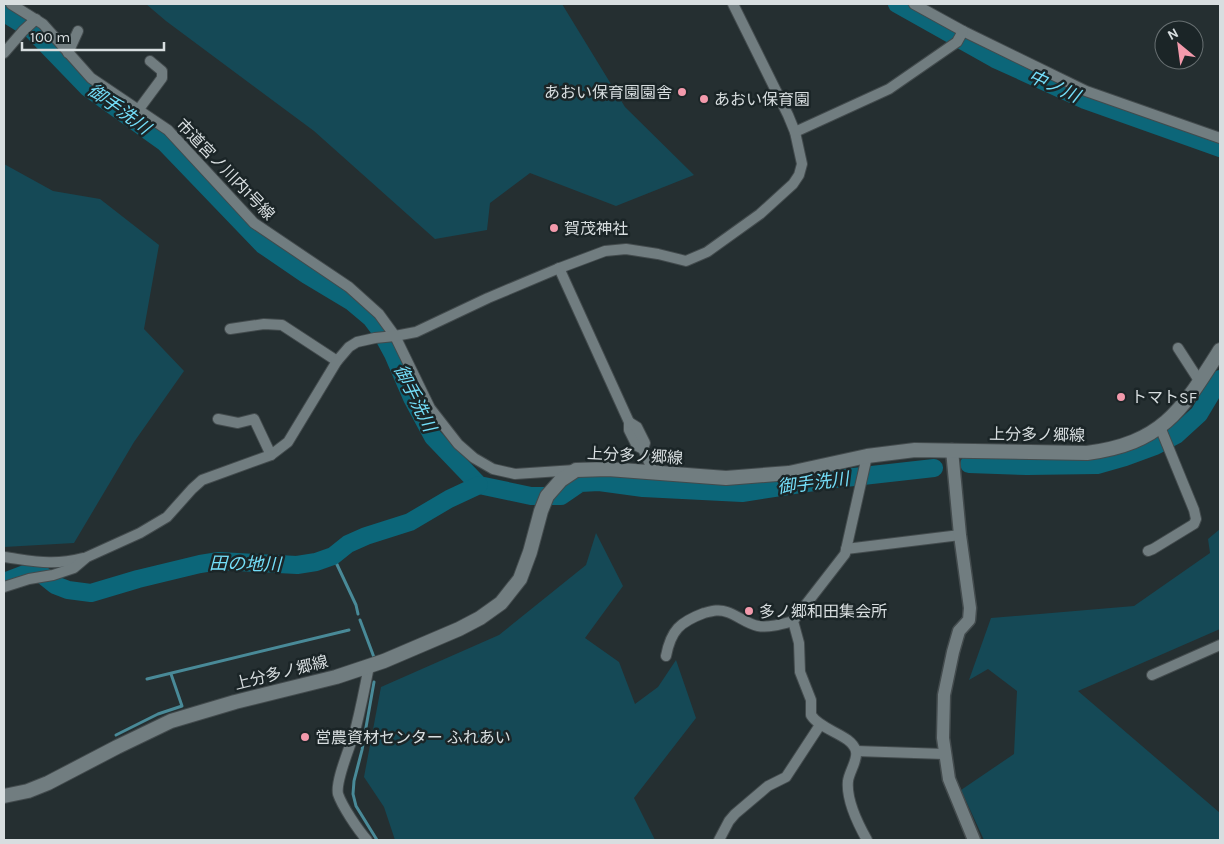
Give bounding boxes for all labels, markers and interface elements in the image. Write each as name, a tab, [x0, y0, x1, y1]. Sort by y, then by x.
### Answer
scale bar	[22, 20, 165, 52]
north arrow	[1154, 20, 1204, 70]
text: N	[1164, 24, 1181, 44]
text: 100 m	[30, 28, 70, 46]
water label: 中ノ川	[1025, 65, 1085, 108]
water label: 御手洗川	[83, 79, 156, 140]
place label: あおい保育園園舎	[544, 83, 672, 102]
marker: あおい保育園園舎	[676, 86, 688, 98]
place label: あおい保育園	[714, 90, 810, 109]
marker: あおい保育園	[698, 93, 710, 105]
street label: 市道宮ノ川内1号線	[173, 115, 279, 224]
place label: 賀茂神社	[564, 219, 628, 238]
marker: 賀茂神社	[548, 222, 560, 234]
water label: 御手洗川	[389, 361, 442, 437]
place label: トマトSF	[1131, 388, 1197, 407]
marker: トマトSF	[1115, 391, 1127, 403]
street label: 上分多ノ郷線	[989, 424, 1085, 445]
street label: 上分多ノ郷線	[587, 443, 683, 467]
water label: 御手洗川	[776, 467, 852, 498]
water label: 田の地川	[209, 552, 283, 576]
place label: 多ノ郷和田集会所	[759, 602, 887, 621]
marker: 多ノ郷和田集会所	[743, 605, 755, 617]
street label: 上分多ノ郷線	[232, 652, 330, 693]
place label: 営農資材センター ふれあい	[315, 728, 511, 747]
marker: 営農資材センター ふれあい	[299, 731, 311, 743]

